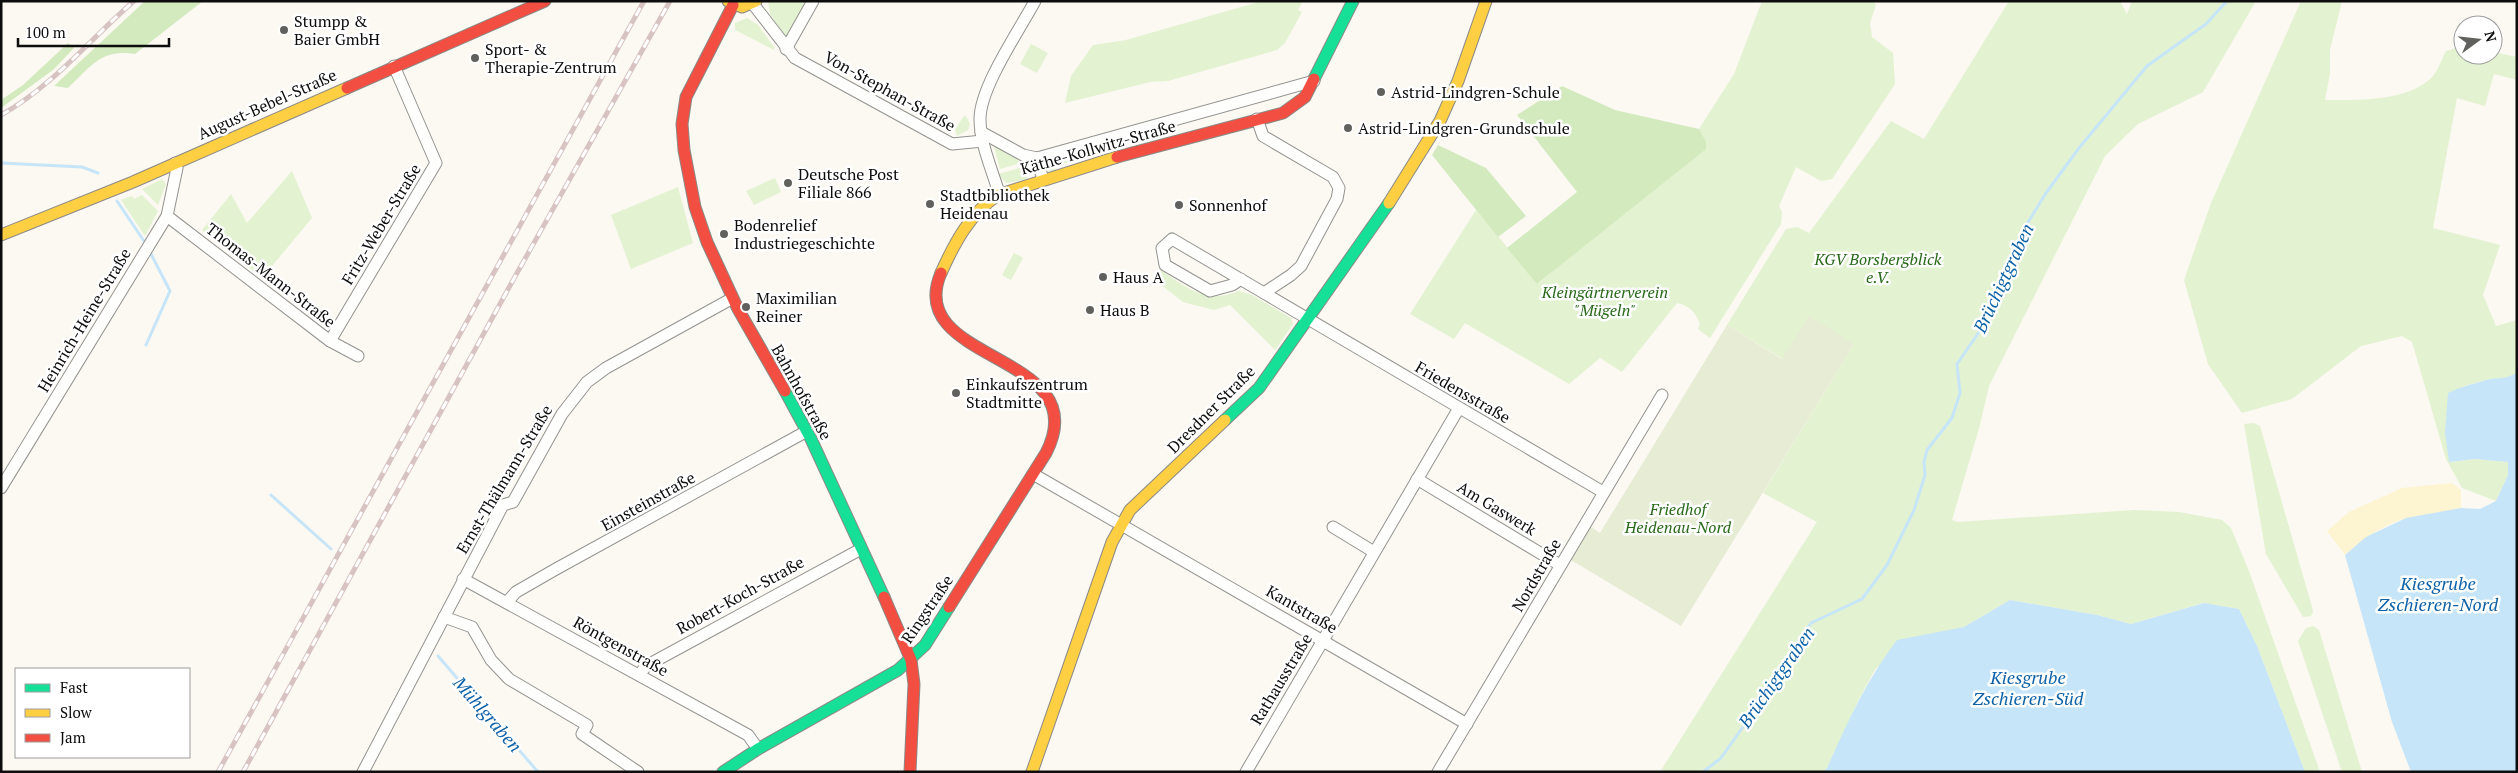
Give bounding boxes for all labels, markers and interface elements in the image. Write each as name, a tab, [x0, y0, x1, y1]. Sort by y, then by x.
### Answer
place label: Stumpp & Baier GmbH	[294, 10, 380, 50]
scale bar	[18, 15, 169, 47]
north arrow	[2453, 15, 2503, 65]
text: 100 m	[25, 22, 66, 42]
marker: Stumpp & Baier GmbH	[278, 24, 290, 36]
text: N	[2480, 29, 2502, 44]
place label: Sport- & Therapie-Zentrum	[485, 38, 617, 78]
street label: Von-Stephan-Straße	[820, 46, 960, 136]
marker: Sport- & Therapie-Zentrum	[469, 52, 481, 64]
street label: August-Bebel-Straße	[194, 63, 340, 145]
place label: Astrid-Lindgren-Schule	[1391, 81, 1560, 103]
marker: Astrid-Lindgren-Schule	[1375, 86, 1387, 98]
street label: Käthe-Kollwitz-Straße	[1018, 114, 1178, 180]
place label: Astrid-Lindgren-Grundschule	[1358, 117, 1570, 139]
marker: Astrid-Lindgren-Grundschule	[1342, 122, 1354, 134]
street label: Fritz-Weber-Straße	[336, 160, 426, 288]
place label: Deutsche Post Filiale 866	[798, 163, 899, 203]
marker: Deutsche Post Filiale 866	[782, 177, 794, 189]
place label: Stadtbibliothek Heidenau	[940, 184, 1050, 224]
place label: Sonnenhof	[1189, 194, 1268, 216]
marker: Stadtbibliothek Heidenau	[924, 198, 936, 210]
marker: Sonnenhof	[1173, 199, 1185, 211]
place label: Bodenrelief Industriegeschichte	[734, 214, 875, 254]
street label: Thomas-Mann-Straße	[202, 218, 340, 332]
water label: Brüchigtgraben	[1967, 220, 2039, 337]
marker: Bodenrelief Industriegeschichte	[718, 228, 730, 240]
street label: Heinrich-Heine-Straße	[32, 244, 136, 396]
park label: KGV Borsbergblick e.V.	[1814, 248, 1942, 288]
place label: Haus A	[1113, 266, 1163, 288]
marker: Haus A	[1097, 271, 1109, 283]
park label: Kleingärtnerverein "Mügeln"	[1541, 281, 1668, 321]
place label: Maximilian Reiner	[756, 287, 837, 327]
place label: Haus B	[1100, 299, 1150, 321]
marker: Maximilian Reiner	[740, 301, 752, 313]
marker: Haus B	[1084, 304, 1096, 316]
street label: Bahnhofstraße	[767, 340, 837, 444]
street label: Friedensstraße	[1411, 356, 1515, 428]
street label: Dresdner Straße	[1162, 360, 1260, 458]
place label: Einkaufszentrum Stadtmitte	[966, 373, 1088, 413]
marker: Einkaufszentrum Stadtmitte	[950, 387, 962, 399]
street label: Ernst-Thälmann-Straße	[451, 401, 557, 557]
street label: Einsteinstraße	[597, 466, 699, 536]
street label: Am Gaswerk	[1453, 476, 1541, 541]
park label: Friedhof Heidenau-Nord	[1624, 498, 1732, 538]
street label: Nordstraße	[1506, 534, 1566, 616]
street label: Robert-Koch-Straße	[672, 551, 808, 639]
street label: Ringstraße	[896, 570, 958, 648]
water label: Kiesgrube Zschieren-Nord	[2378, 571, 2499, 616]
street label: Kantstraße	[1262, 580, 1342, 638]
street label: Röntgenstraße	[570, 611, 672, 681]
water label: Brüchigtgraben	[1732, 622, 1820, 733]
street label: Rathausstraße	[1245, 629, 1317, 729]
water label: Kiesgrube Zschieren-Süd	[1973, 665, 2084, 710]
legend	[15, 668, 190, 758]
water label: Mühlgraben	[448, 670, 528, 757]
text: Fast	[60, 677, 88, 697]
text: Slow	[60, 702, 93, 722]
text: Jam	[60, 727, 86, 747]

